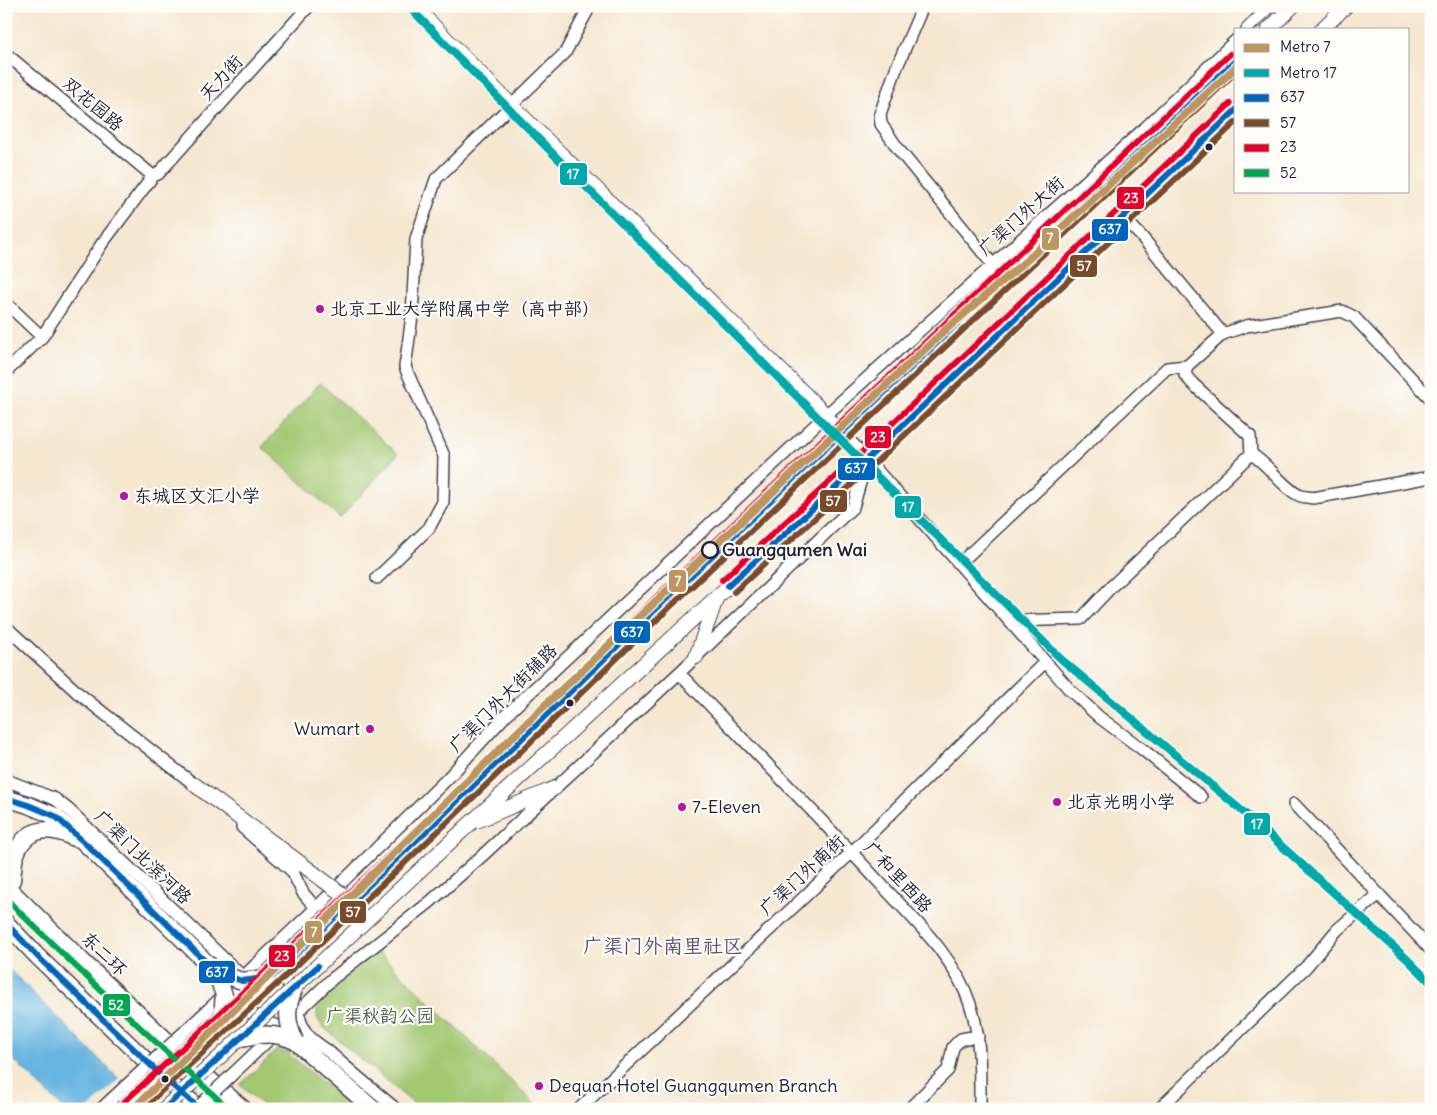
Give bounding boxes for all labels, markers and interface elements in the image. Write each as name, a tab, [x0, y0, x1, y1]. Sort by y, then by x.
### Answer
legend	[1234, 28, 1410, 192]
text: Metro 7	[1280, 37, 1331, 56]
street label: 天力街	[194, 50, 247, 105]
text: Metro 17	[1280, 63, 1337, 82]
street label: 双花园路	[58, 72, 128, 136]
text: 637	[1280, 87, 1305, 106]
text: 57	[1280, 113, 1296, 132]
text: 23	[1280, 137, 1297, 156]
unlabelled marker	[1204, 142, 1214, 152]
line badge: 17	[559, 162, 588, 186]
text: 52	[1280, 163, 1297, 182]
text: 17	[567, 165, 579, 183]
street label: 广渠门外大街	[973, 171, 1068, 260]
line badge: 23	[1116, 186, 1145, 210]
text: 23	[1123, 189, 1139, 207]
line badge: 637	[1091, 218, 1129, 242]
text: 637	[1099, 220, 1122, 238]
line badge: 7	[1041, 227, 1060, 251]
text: 7	[1047, 229, 1054, 247]
line badge: 57	[1069, 254, 1098, 278]
text: 57	[1077, 257, 1092, 275]
place label: 北京工业大学附属中学（高中部）	[330, 297, 600, 320]
marker: 北京工业大学附属中学（高中部）	[314, 303, 326, 315]
line badge: 23	[864, 425, 892, 449]
text: 23	[870, 428, 886, 446]
line badge: 637	[837, 457, 876, 481]
text: 637	[845, 459, 868, 477]
place label: 东城区文汇小学	[134, 484, 260, 507]
line badge: 57	[819, 489, 848, 513]
marker: 东城区文汇小学	[118, 490, 130, 502]
text: 57	[826, 492, 841, 510]
line badge: 17	[894, 495, 922, 519]
text: 17	[902, 498, 914, 516]
place label: Guangqumen Wai	[722, 538, 867, 561]
marker: Guangqumen Wai	[701, 541, 719, 559]
line badge: 7	[668, 569, 687, 593]
text: 7	[675, 572, 682, 590]
line badge: 637	[613, 620, 651, 644]
text: 637	[621, 623, 644, 641]
street label: 广渠门外大街辅路	[444, 639, 562, 757]
unlabelled marker	[565, 698, 575, 708]
place label: Wumart	[294, 717, 360, 740]
marker: Wumart	[364, 723, 376, 735]
place label: 北京光明小学	[1067, 790, 1175, 813]
place label: 7-Eleven	[692, 795, 761, 818]
marker: 北京光明小学	[1051, 796, 1063, 808]
marker: 7-Eleven	[676, 801, 688, 813]
street label: 广渠门北滨河路	[90, 805, 197, 909]
line badge: 17	[1243, 812, 1271, 836]
text: 17	[1251, 815, 1263, 833]
street label: 广渠门外南街	[754, 829, 849, 920]
street label: 广和里西路	[859, 836, 937, 917]
line badge: 57	[339, 900, 367, 924]
text: 57	[346, 903, 361, 921]
line badge: 7	[304, 920, 323, 944]
text: 7	[311, 923, 318, 941]
street label: 东二环	[77, 927, 132, 981]
district label: 广渠门外南里社区	[583, 933, 743, 958]
line badge: 23	[268, 944, 296, 968]
text: 23	[274, 947, 290, 965]
line badge: 637	[198, 960, 236, 984]
text: 637	[206, 963, 229, 981]
line badge: 52	[102, 993, 131, 1017]
text: 52	[108, 996, 124, 1014]
park label: 广渠秋韵公园	[326, 1004, 434, 1027]
unlabelled marker	[160, 1074, 170, 1084]
place label: Dequan Hotel Guangqumen Branch	[549, 1074, 838, 1097]
marker: Dequan Hotel Guangqumen Branch	[533, 1080, 545, 1092]

